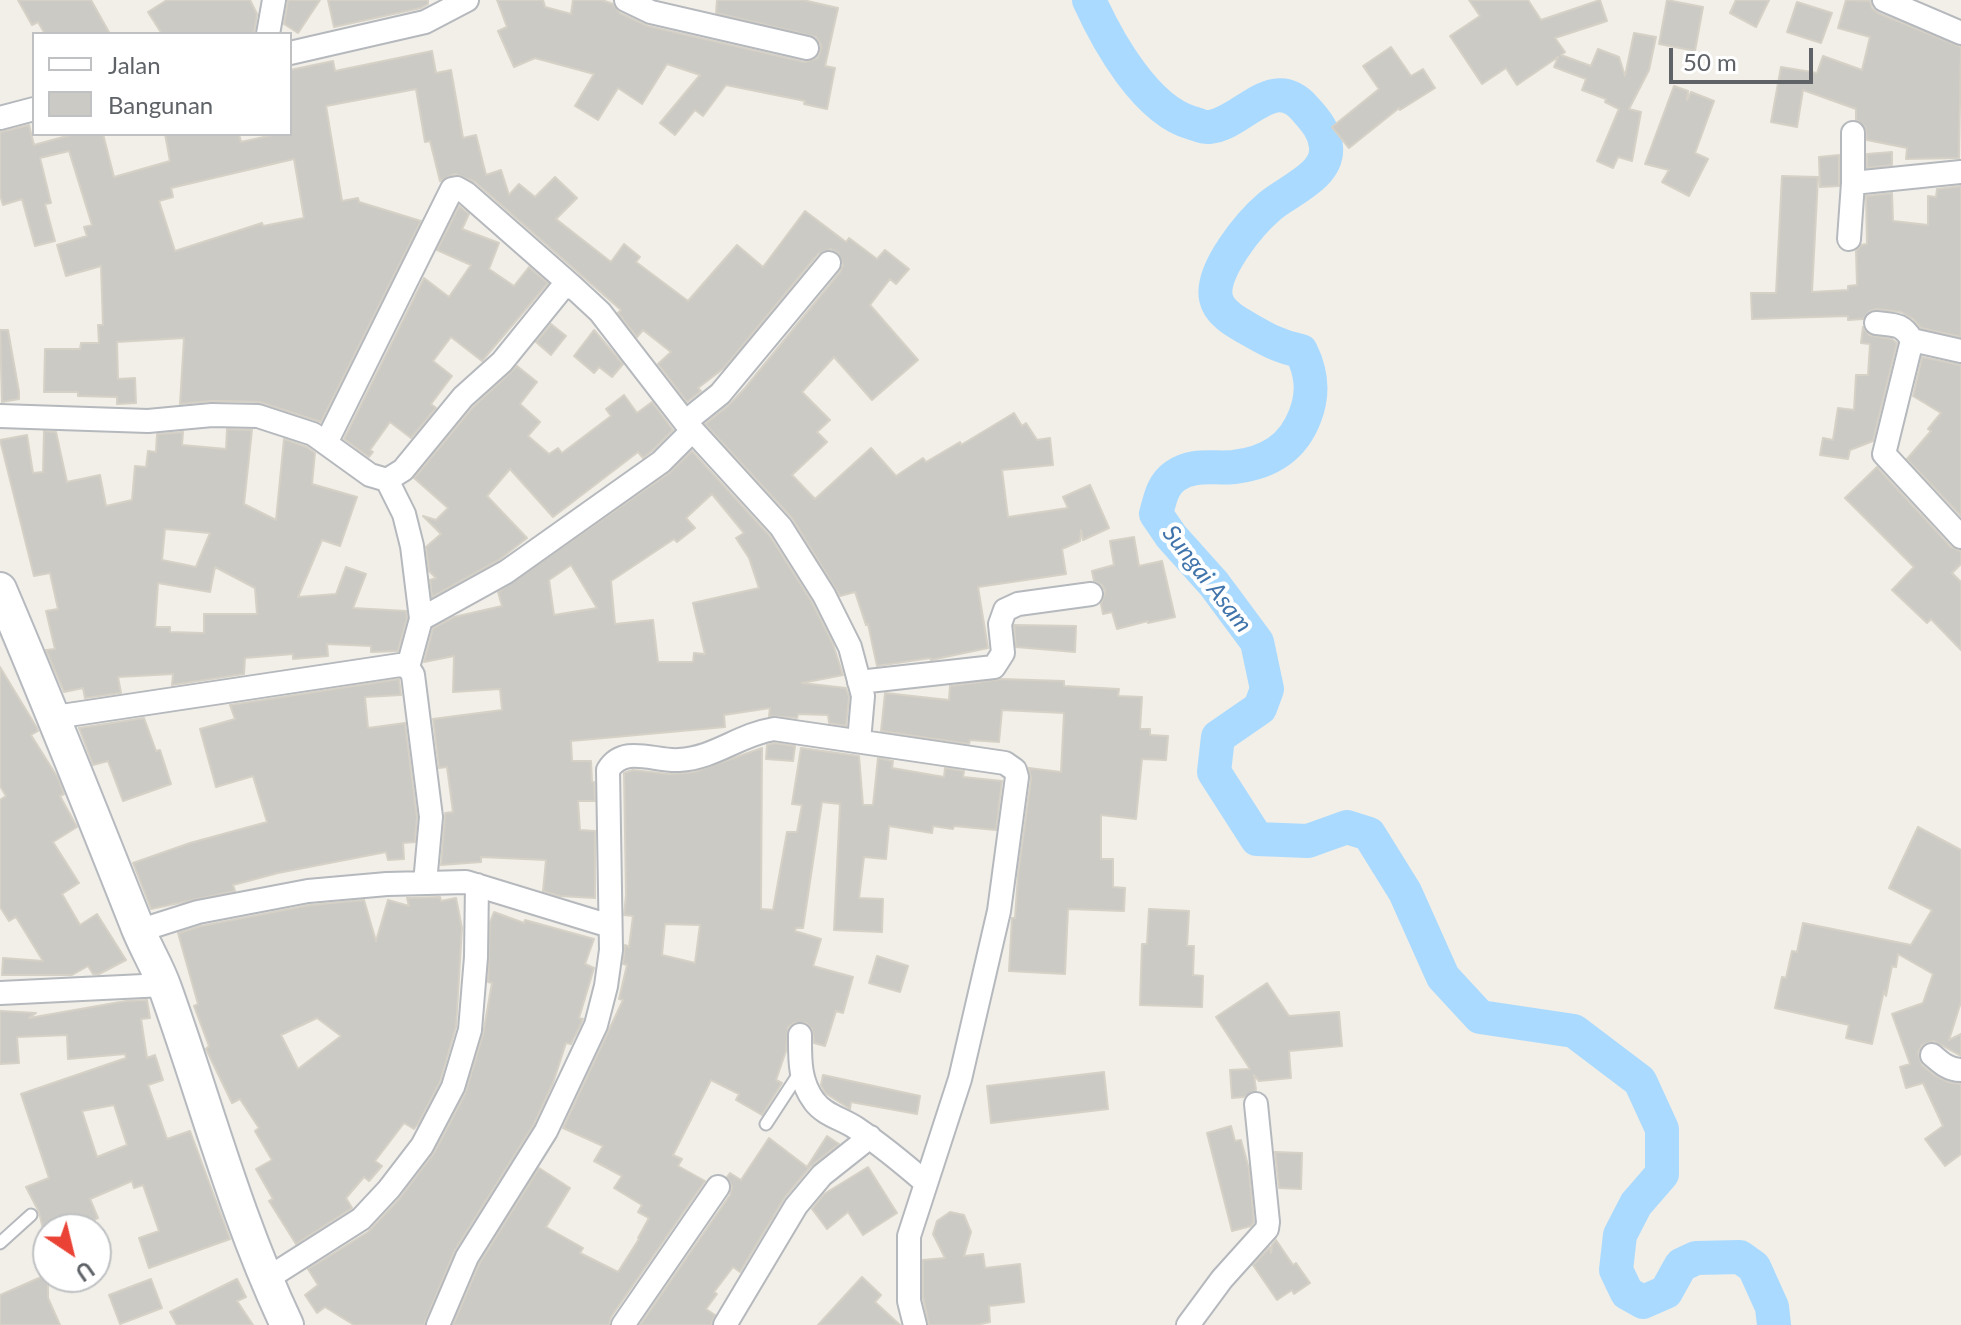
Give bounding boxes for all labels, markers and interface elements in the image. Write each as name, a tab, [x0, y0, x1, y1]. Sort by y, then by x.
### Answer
legend	[32, 32, 292, 136]
scale bar	[1673, 32, 1817, 82]
text: 50 m	[1683, 47, 1737, 76]
text: Jalan	[108, 50, 161, 79]
text: Bangunan	[108, 90, 213, 119]
water label: Sungai Asam	[1156, 520, 1258, 638]
north arrow	[32, 1213, 112, 1293]
text: U	[70, 1256, 99, 1287]

